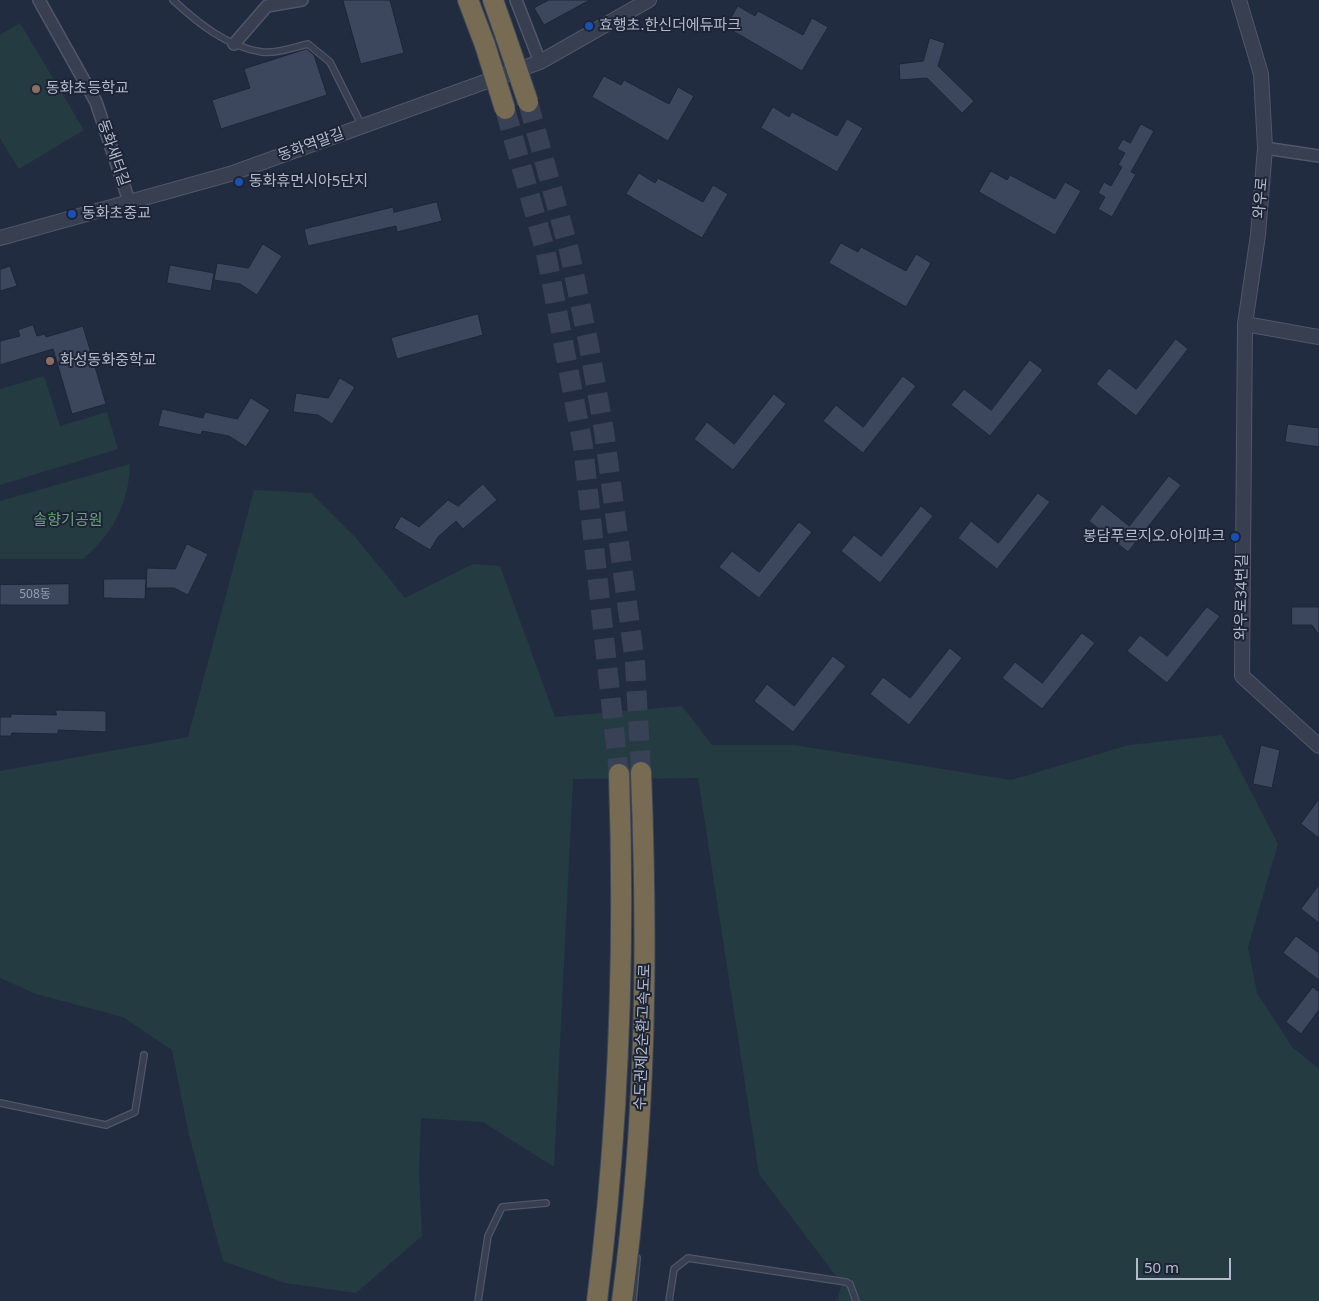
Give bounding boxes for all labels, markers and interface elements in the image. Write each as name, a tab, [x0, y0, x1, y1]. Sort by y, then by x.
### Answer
place label: 효행초.한신더에듀파크	[599, 17, 741, 35]
marker: 효행초.한신더에듀파크	[583, 20, 595, 32]
place label: 동화초등학교	[46, 80, 129, 98]
marker: 동화초등학교	[30, 83, 42, 95]
street label: 동화새터길	[93, 117, 133, 189]
street label: 동화역말길	[276, 125, 346, 165]
place label: 동화휴먼시아5단지	[249, 173, 368, 191]
marker: 동화휴먼시아5단지	[233, 176, 245, 188]
street label: 와우로	[1250, 177, 1272, 219]
place label: 동화초중교	[82, 205, 151, 223]
marker: 동화초중교	[66, 208, 78, 220]
place label: 화성동화중학교	[60, 352, 157, 370]
marker: 화성동화중학교	[44, 355, 56, 367]
park label: 솔향기공원	[34, 512, 102, 530]
place label: 봉담푸르지오.아이파크	[1083, 528, 1225, 546]
marker: 봉담푸르지오.아이파크	[1229, 531, 1241, 543]
street label: 와우로34번길	[1232, 554, 1252, 640]
house number: 508동	[19, 588, 51, 602]
street label: 수도권제2순환고속도로	[631, 963, 655, 1111]
scale bar	[1139, 1248, 1234, 1280]
text: 50 m	[1144, 1257, 1179, 1277]

